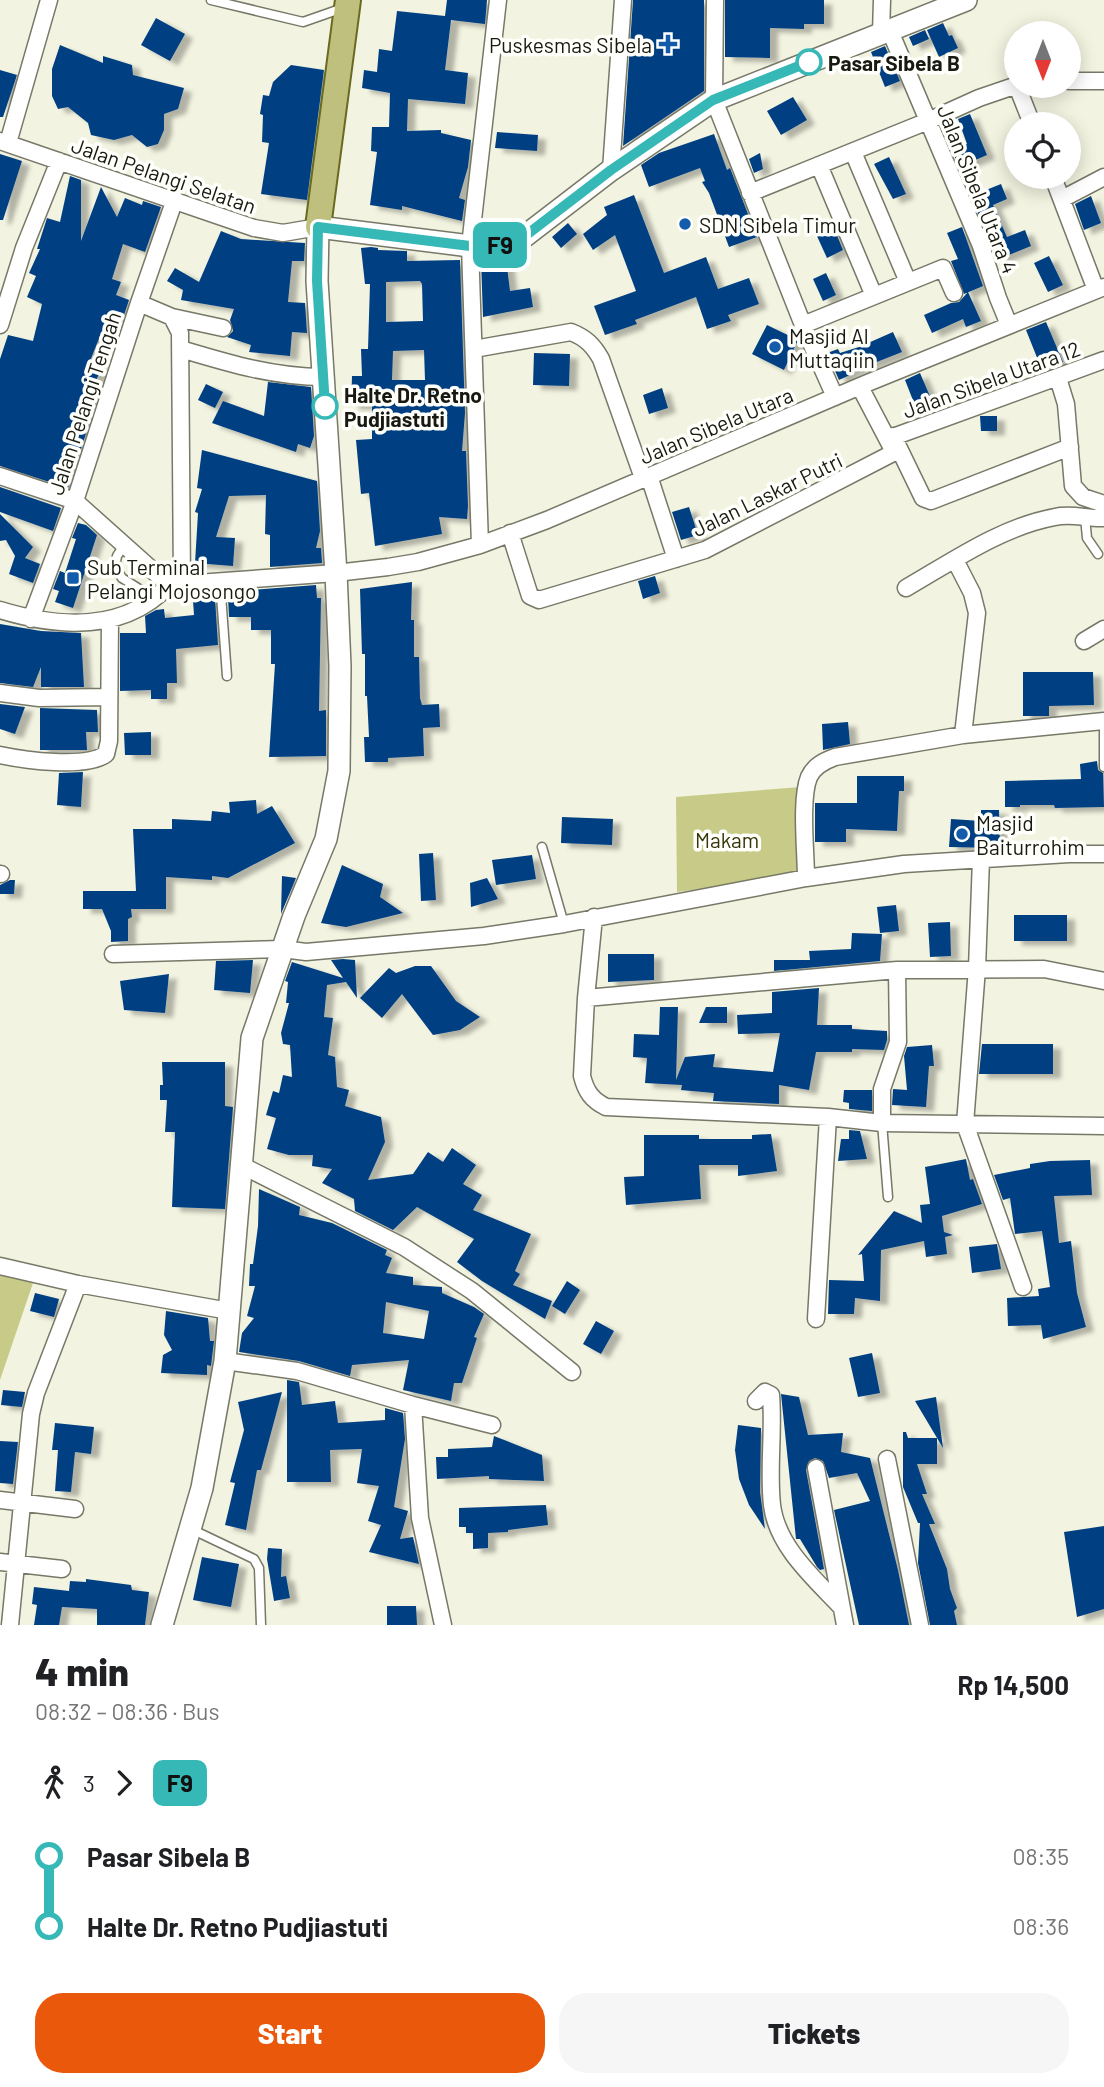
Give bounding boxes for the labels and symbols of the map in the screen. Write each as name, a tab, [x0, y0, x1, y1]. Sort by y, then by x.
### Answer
north arrow	[1004, 21, 1082, 98]
place label: Puskesmas Sibela	[489, 32, 652, 57]
marker: Puskesmas Sibela	[658, 34, 678, 54]
marker: Pasar Sibela B	[796, 49, 822, 75]
place label: Pasar Sibela B	[828, 50, 960, 75]
street label: Jalan Sibela Utara 4	[933, 101, 1023, 277]
street label: Jalan Pelangi Selatan	[68, 132, 260, 218]
place label: SDN Sibela Timur	[699, 212, 856, 237]
marker: SDN Sibela Timur	[677, 216, 693, 232]
line badge: F9	[468, 222, 532, 268]
street label: Jalan Pelangi Tengah	[43, 308, 125, 498]
place label: Masjid Al Muttaqiin	[789, 323, 875, 372]
street label: Jalan Sibela Utara 12	[899, 335, 1083, 423]
marker: Masjid Al Muttaqiin	[767, 339, 783, 355]
street label: Jalan Sibela Utara	[636, 381, 796, 469]
place label: Halte Dr. Retno Pudjiastuti	[344, 382, 482, 431]
marker: Halte Dr. Retno Pudjiastuti	[312, 393, 338, 419]
street label: Jalan Laskar Putri	[688, 447, 846, 541]
place label: Sub Terminal Pelangi Mojosongo	[87, 554, 257, 603]
marker: Sub Terminal Pelangi Mojosongo	[65, 570, 81, 586]
place label: Masjid Baiturrohim	[976, 810, 1085, 859]
marker: Masjid Baiturrohim	[954, 826, 970, 842]
park label: Makam	[695, 827, 759, 852]

